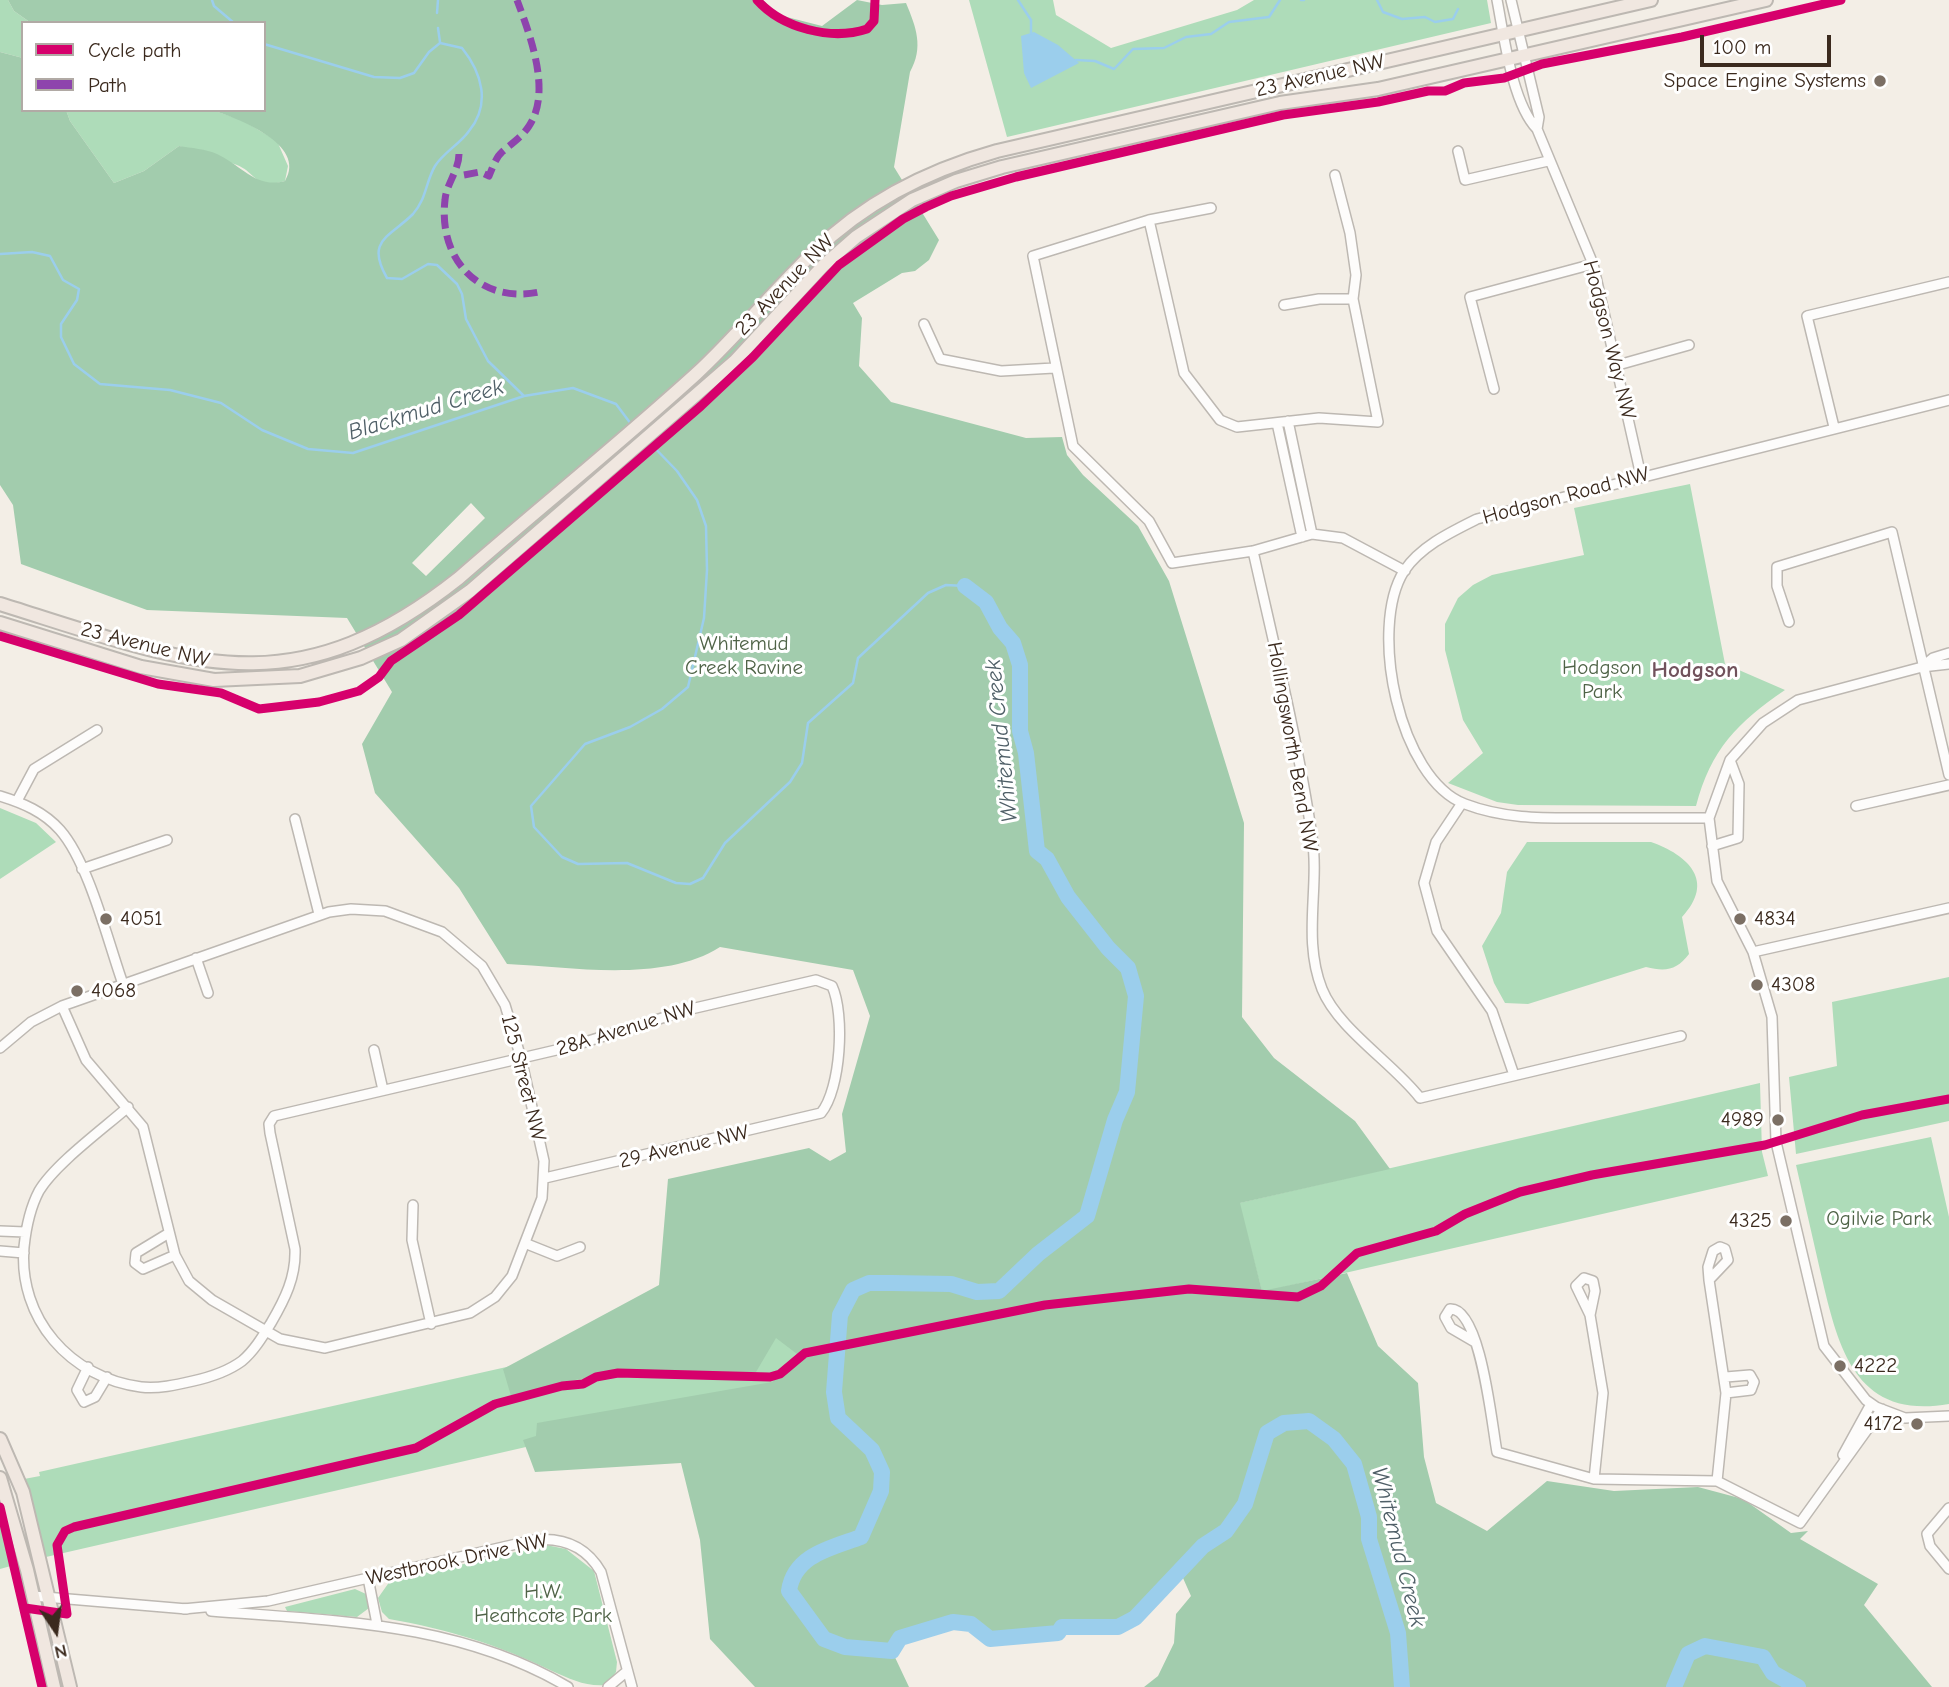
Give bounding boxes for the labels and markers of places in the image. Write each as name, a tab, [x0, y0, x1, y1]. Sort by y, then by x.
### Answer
place label: Space Engine Systems	[1664, 68, 1866, 94]
marker: Space Engine Systems	[1872, 73, 1888, 89]
place label: 4051	[120, 906, 163, 932]
place label: 4834	[1754, 906, 1796, 932]
marker: 4051	[98, 911, 114, 927]
marker: 4834	[1732, 911, 1748, 927]
place label: 4308	[1771, 972, 1815, 998]
marker: 4308	[1749, 977, 1765, 993]
place label: 4068	[91, 978, 136, 1004]
marker: 4068	[69, 983, 85, 999]
place label: 4989	[1721, 1107, 1764, 1133]
marker: 4989	[1770, 1112, 1786, 1128]
place label: 4325	[1729, 1208, 1772, 1234]
marker: 4325	[1778, 1213, 1794, 1229]
place label: 4222	[1854, 1353, 1897, 1379]
marker: 4222	[1832, 1358, 1848, 1374]
place label: 4172	[1864, 1411, 1903, 1437]
marker: 4172	[1909, 1416, 1925, 1432]

